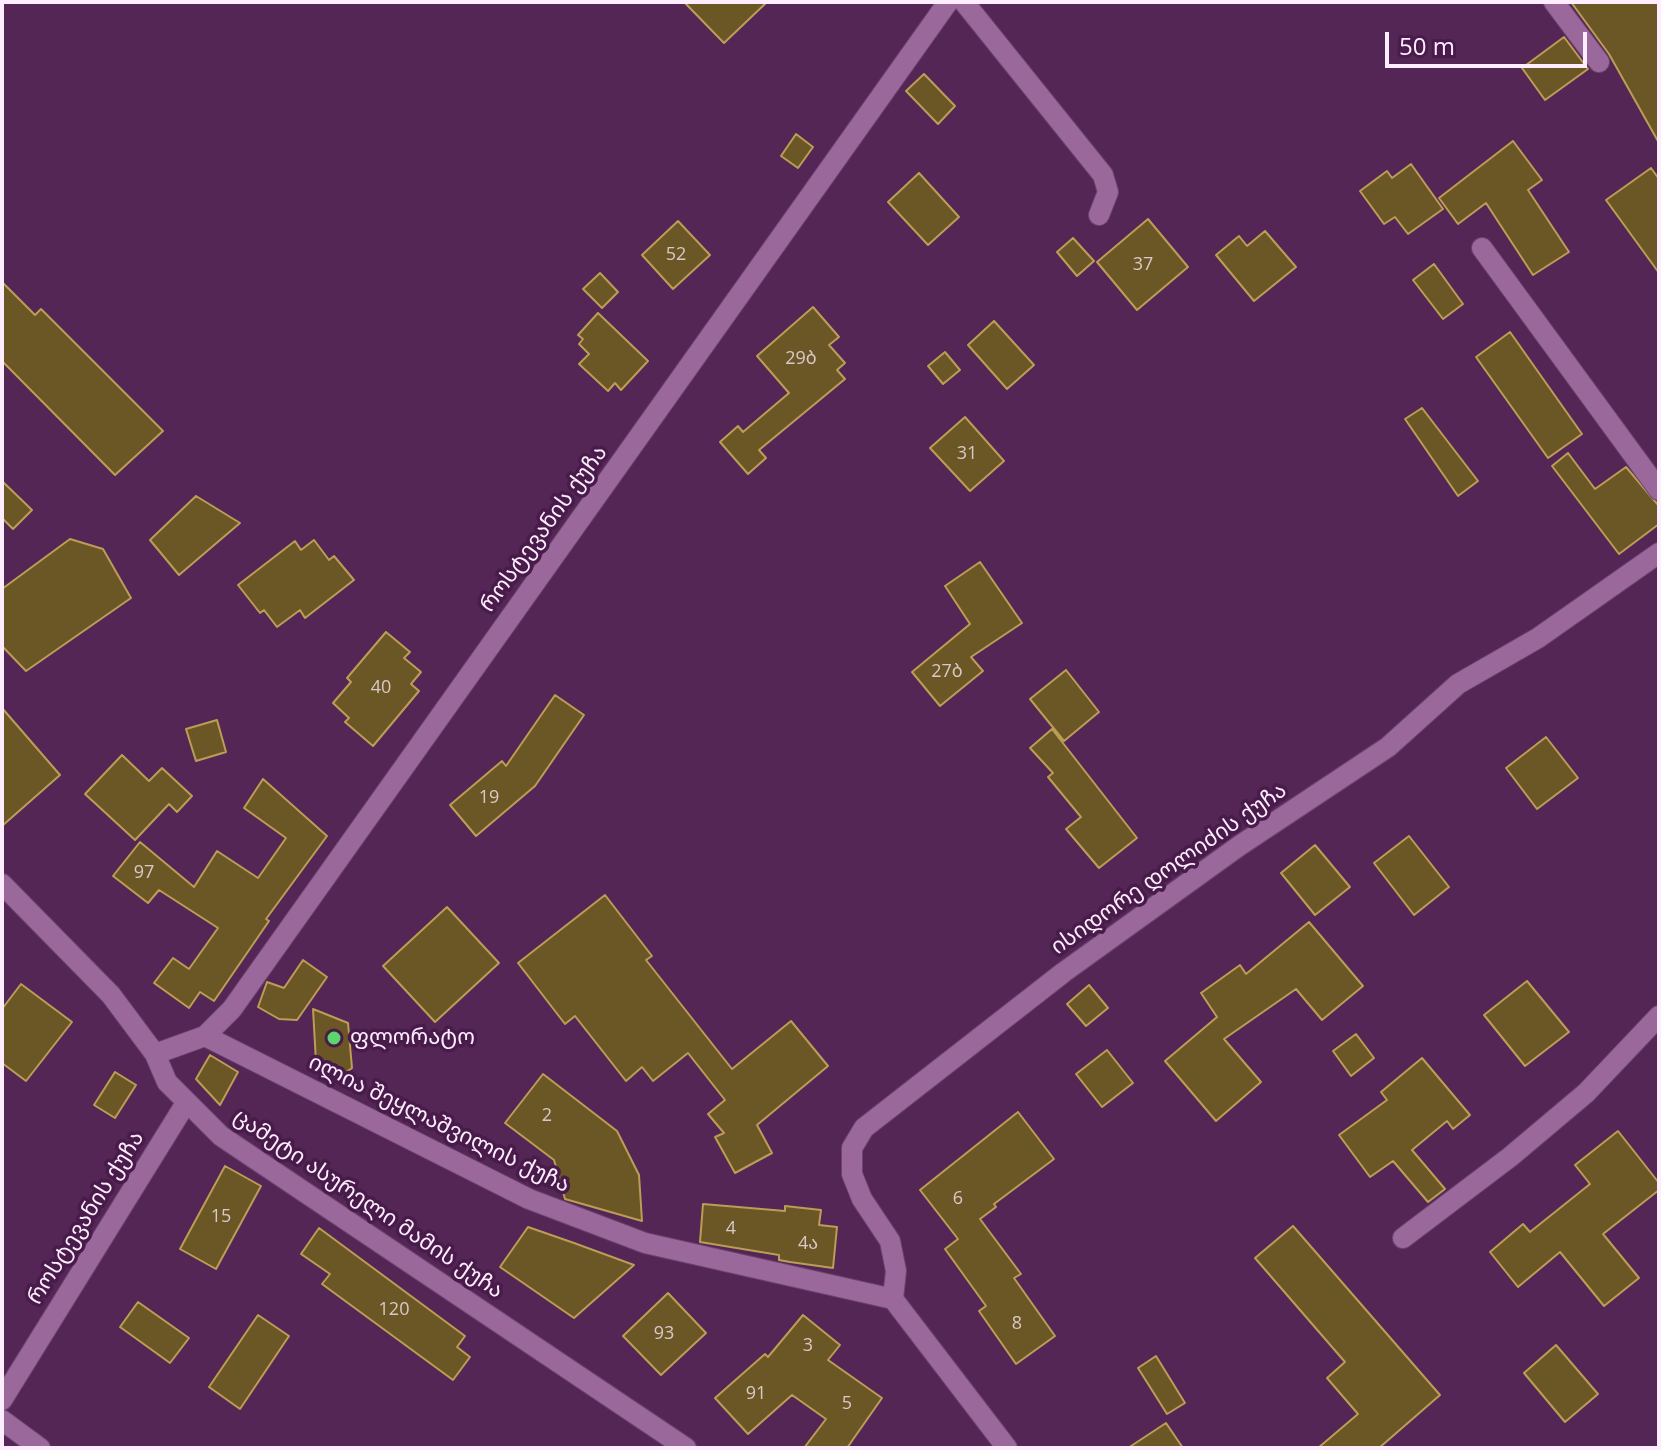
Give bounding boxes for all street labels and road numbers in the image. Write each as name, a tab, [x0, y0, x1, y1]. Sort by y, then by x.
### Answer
street label: როსტევანის ქუჩა	[475, 441, 613, 617]
street label: ისიდორე დოლიძის ქუჩა	[1046, 777, 1292, 961]
street label: ილია შეყლაშვილის ქუჩა	[304, 1049, 574, 1199]
street label: ცამეტი ასურელი მამის ქუჩა	[228, 1104, 508, 1304]
street label: როსტევანის ქუჩა	[22, 1127, 150, 1309]

